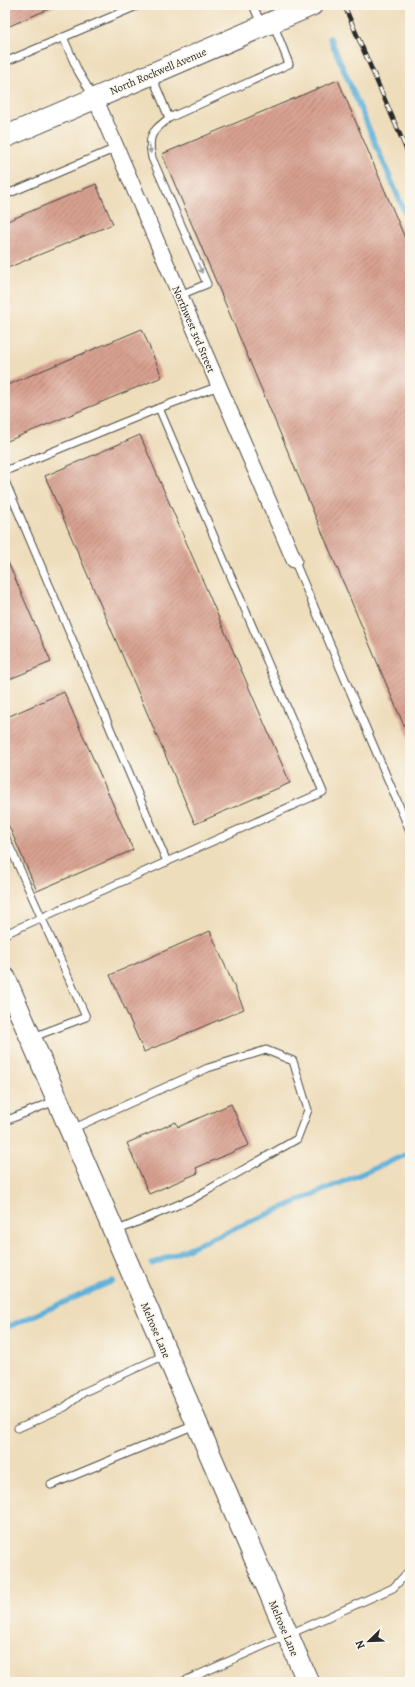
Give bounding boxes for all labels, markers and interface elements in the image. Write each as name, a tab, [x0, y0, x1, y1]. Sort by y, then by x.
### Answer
street label: North Rockwell Avenue	[107, 44, 209, 99]
one-way arrow	[147, 142, 153, 154]
one-way arrow	[198, 262, 204, 274]
street label: Northwest 3rd Street	[168, 283, 219, 375]
street label: Melrose Lane	[137, 1300, 174, 1361]
street label: Melrose Lane	[265, 1598, 302, 1659]
north arrow	[349, 1621, 389, 1661]
text: N	[352, 1638, 369, 1651]

